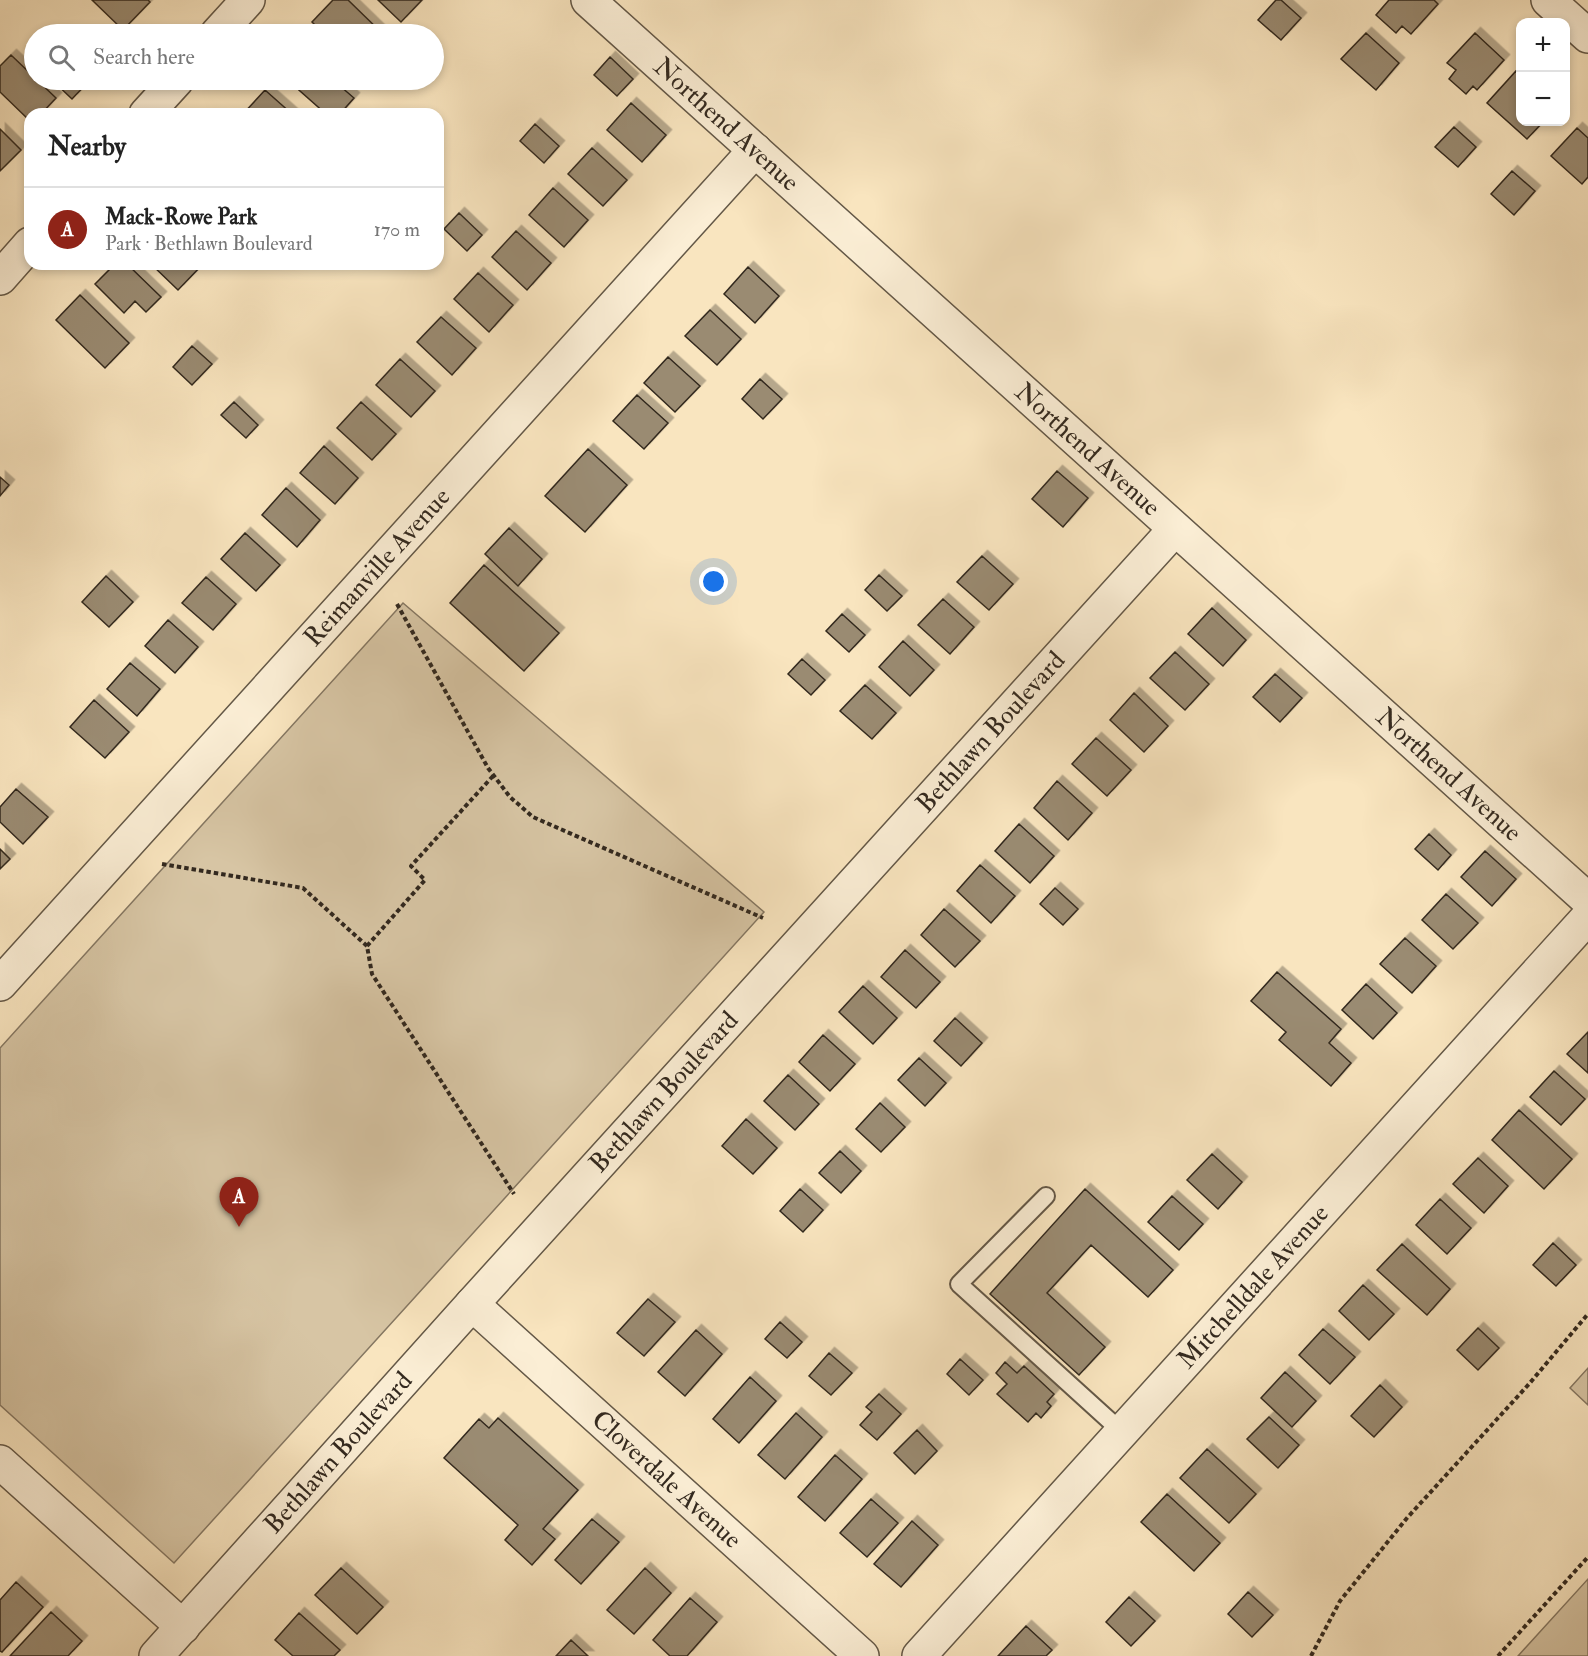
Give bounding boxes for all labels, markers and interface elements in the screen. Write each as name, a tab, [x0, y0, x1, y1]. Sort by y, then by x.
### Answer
map controls	[1516, 18, 1570, 126]
button: +	[1516, 18, 1570, 72]
search box	[24, 24, 444, 90]
icon: search	[45, 41, 78, 74]
text: Search here	[93, 43, 195, 71]
street label: Northend Avenue	[647, 51, 806, 198]
button: −	[1516, 72, 1570, 126]
text: Nearby	[48, 131, 126, 163]
text: Mack-Rowe Park	[105, 203, 257, 231]
text: A	[61, 217, 74, 242]
text: 170 m	[374, 217, 420, 242]
text: Park · Bethlawn Boulevard	[105, 231, 313, 256]
street label: Northend Avenue	[1008, 376, 1167, 523]
street label: Reimanville Avenue	[297, 481, 457, 653]
your location	[699, 567, 728, 596]
street label: Bethlawn Boulevard	[909, 645, 1072, 820]
street label: Northend Avenue	[1369, 701, 1528, 848]
street label: Bethlawn Boulevard	[583, 1005, 746, 1179]
pin: A	[220, 1178, 258, 1227]
street label: Mitchelldale Avenue	[1171, 1198, 1336, 1375]
street label: Bethlawn Boulevard	[257, 1365, 419, 1540]
street label: Cloverdale Avenue	[585, 1404, 748, 1556]

